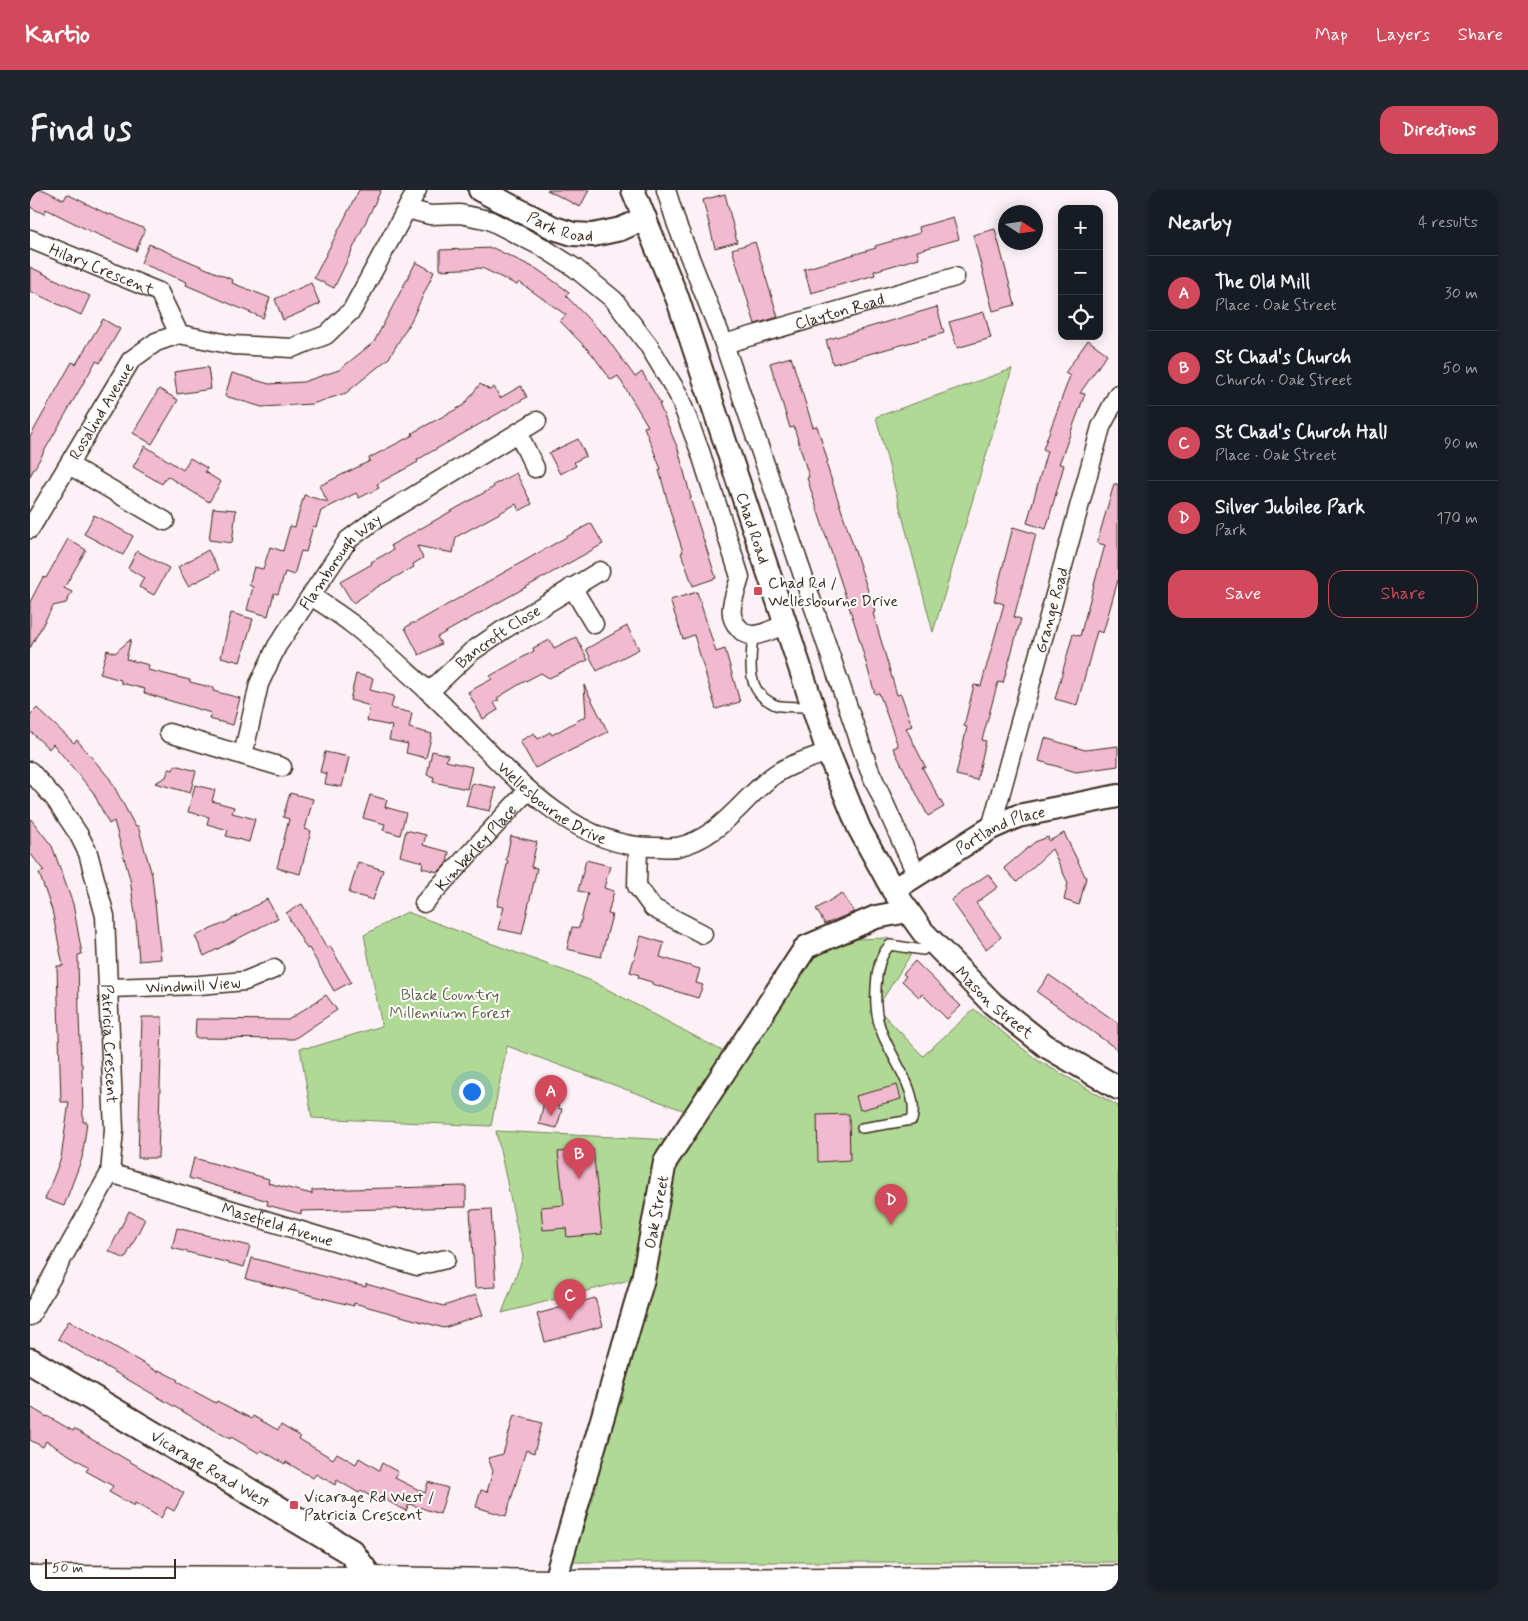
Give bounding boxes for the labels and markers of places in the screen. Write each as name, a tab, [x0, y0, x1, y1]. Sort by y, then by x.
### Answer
place label: Chad Rd / Wellesbourne Drive	[768, 573, 898, 612]
marker: Chad Rd / Wellesbourne Drive	[752, 585, 764, 597]
pin: A	[535, 1075, 567, 1116]
pin: B	[563, 1138, 595, 1179]
pin: D	[875, 1184, 907, 1225]
pin: C	[554, 1279, 586, 1320]
place label: Vicarage Rd West / Patricia Crescent	[304, 1487, 435, 1526]
marker: Vicarage Rd West / Patricia Crescent	[288, 1499, 300, 1511]

